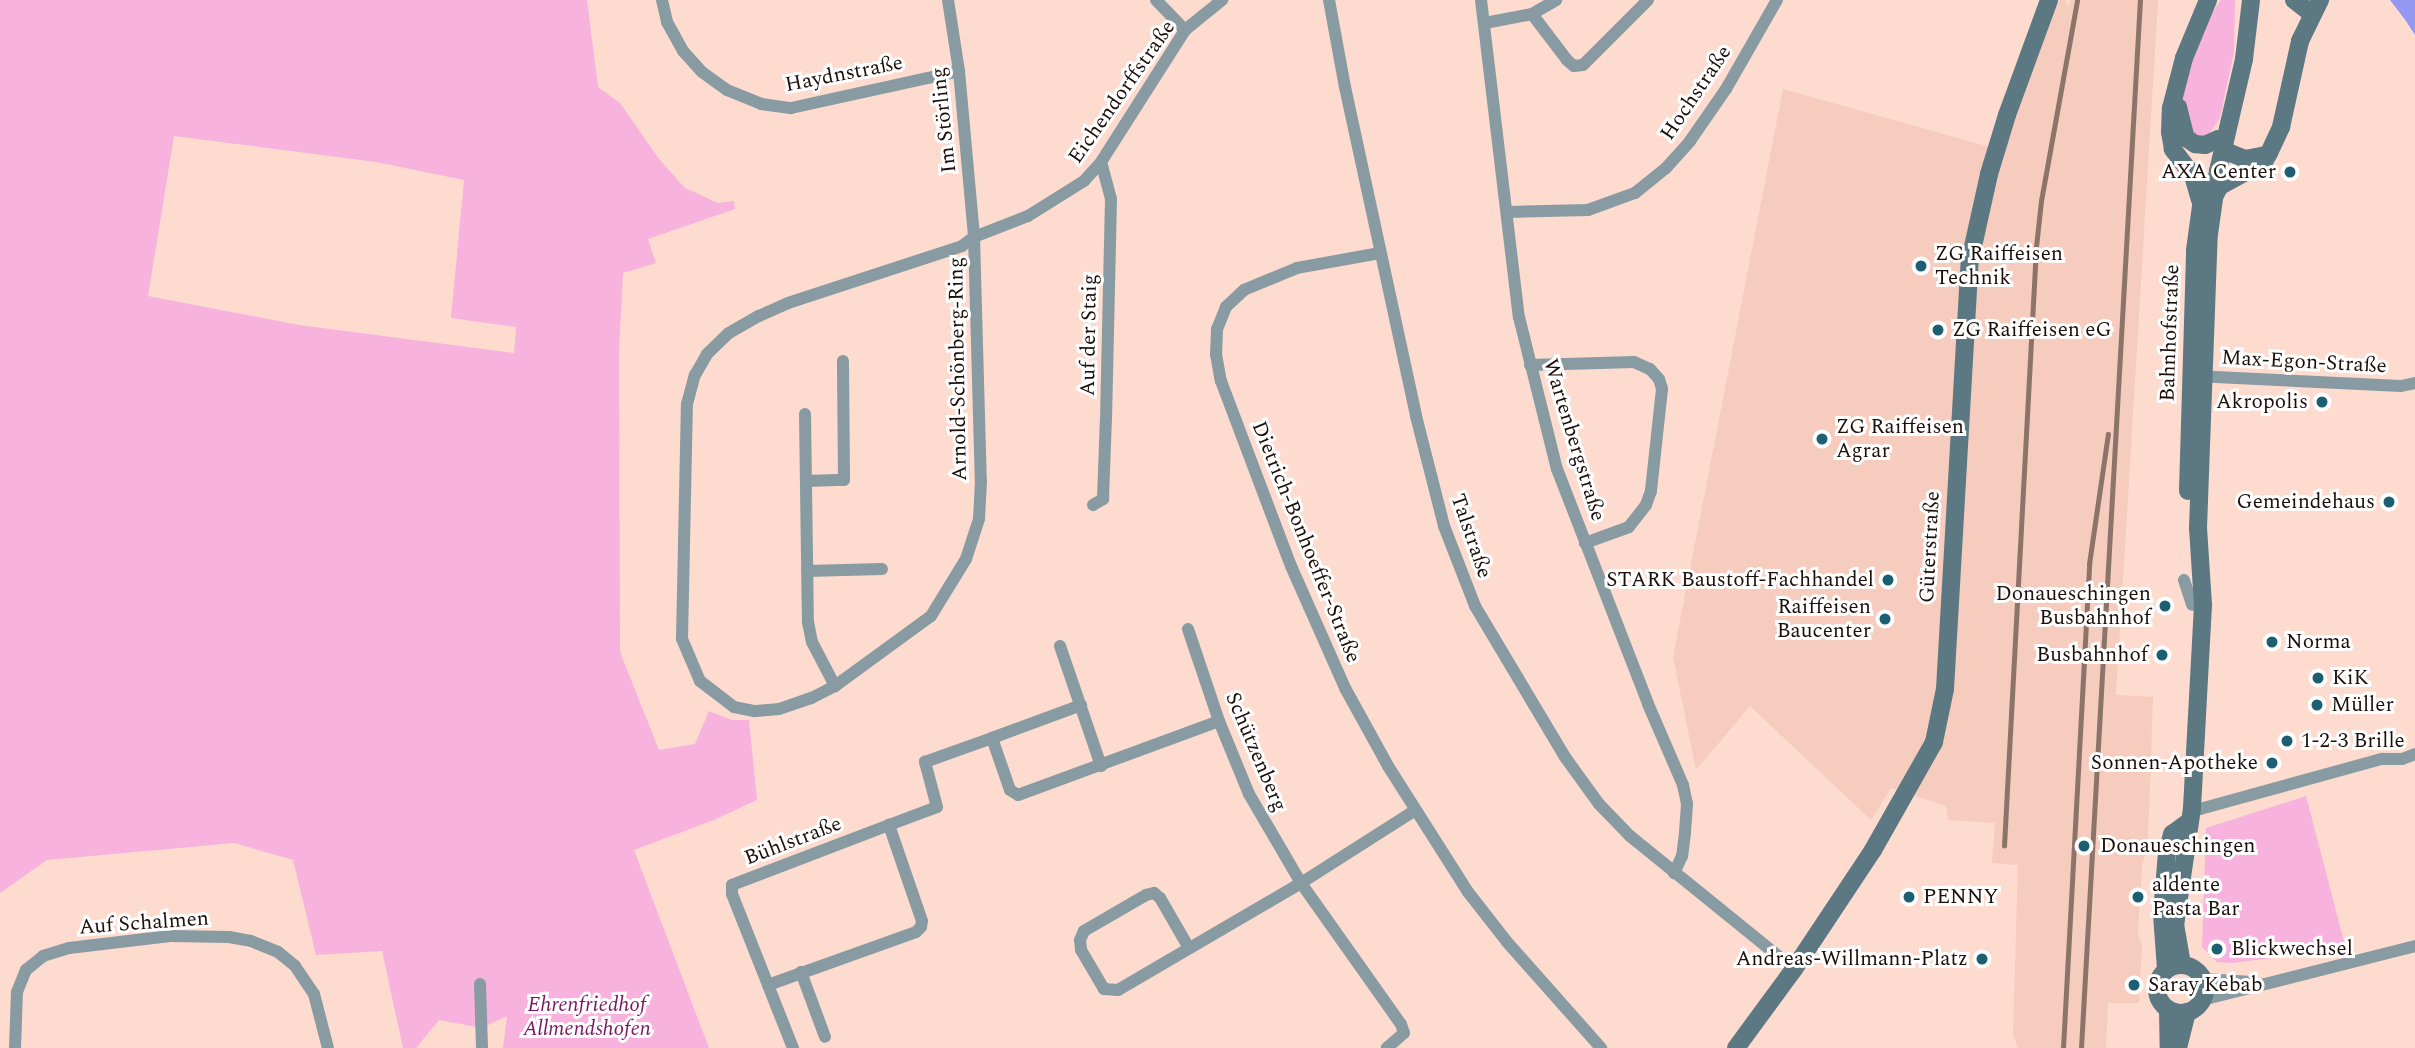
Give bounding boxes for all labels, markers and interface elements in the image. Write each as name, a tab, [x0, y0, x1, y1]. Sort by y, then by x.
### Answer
street label: Eichendorffstraße	[1063, 16, 1181, 168]
street label: Hochstraße	[1655, 41, 1737, 145]
street label: Haydnstraße	[783, 50, 905, 98]
street label: Im Störling	[926, 66, 962, 174]
place label: AXA Center	[2161, 159, 2276, 185]
marker: AXA Center	[2282, 164, 2298, 180]
place label: ZG Raiffeisen Technik	[1935, 241, 2063, 291]
street label: Arnold-Schönberg-Ring	[943, 257, 973, 481]
marker: ZG Raiffeisen Technik	[1913, 258, 1929, 274]
street label: Bahnhofstraße	[2155, 264, 2185, 402]
street label: Auf der Staig	[1075, 274, 1103, 396]
place label: ZG Raiffeisen eG	[1952, 317, 2112, 343]
marker: ZG Raiffeisen eG	[1930, 322, 1946, 338]
street label: Max-Egon-Straße	[2221, 345, 2387, 379]
street label: Wartenbergstraße	[1537, 356, 1611, 524]
place label: Akropolis	[2216, 389, 2308, 415]
marker: Akropolis	[2314, 394, 2330, 410]
place label: ZG Raiffeisen Agrar	[1836, 414, 1964, 464]
street label: Dietrich-Bonhoeffer-Straße	[1246, 418, 1366, 666]
marker: ZG Raiffeisen Agrar	[1814, 431, 1830, 447]
place label: Gemeindehaus	[2237, 489, 2375, 515]
street label: Talstraße	[1445, 490, 1497, 582]
street label: Güterstraße	[1914, 490, 1946, 604]
marker: Gemeindehaus	[2381, 494, 2397, 510]
place label: STARK Baustoff-Fachhandel	[1606, 567, 1874, 593]
marker: STARK Baustoff-Fachhandel	[1880, 572, 1896, 588]
place label: Donaueschingen Busbahnhof	[1995, 581, 2151, 631]
place label: Raiffeisen Baucenter	[1777, 594, 1871, 644]
marker: Donaueschingen Busbahnhof	[2157, 598, 2173, 614]
marker: Raiffeisen Baucenter	[1877, 611, 1893, 627]
place label: Norma	[2286, 629, 2351, 655]
marker: Norma	[2264, 634, 2280, 650]
place label: Busbahnhof	[2036, 642, 2148, 668]
marker: Busbahnhof	[2154, 647, 2170, 663]
place label: KiK	[2332, 665, 2369, 691]
marker: KiK	[2310, 670, 2326, 686]
street label: Schützenberg	[1220, 689, 1292, 815]
place label: Müller	[2331, 692, 2394, 718]
marker: Müller	[2309, 697, 2325, 713]
place label: 1-2-3 Brille	[2301, 728, 2405, 754]
marker: 1-2-3 Brille	[2279, 733, 2295, 749]
place label: Sonnen-Apotheke	[2091, 750, 2258, 776]
marker: Sonnen-Apotheke	[2264, 755, 2280, 771]
street label: Bühlstraße	[741, 811, 845, 871]
place label: Donaueschingen	[2100, 833, 2256, 859]
marker: Donaueschingen	[2074, 836, 2094, 856]
place label: aldente Pasta Bar	[2152, 872, 2239, 922]
place label: PENNY	[1923, 884, 1999, 910]
marker: PENNY	[1901, 889, 1917, 905]
marker: aldente Pasta Bar	[2130, 889, 2146, 905]
street label: Auf Schalmen	[78, 906, 210, 940]
place label: Blickwechsel	[2231, 936, 2353, 962]
marker: Blickwechsel	[2209, 941, 2225, 957]
place label: Andreas-Willmann-Platz	[1736, 946, 1968, 972]
marker: Andreas-Willmann-Platz	[1974, 951, 1990, 967]
place label: Saray Kebab	[2148, 972, 2263, 998]
marker: Saray Kebab	[2126, 977, 2142, 993]
park label: Ehrenfriedhof Allmendshofen	[523, 992, 651, 1042]

